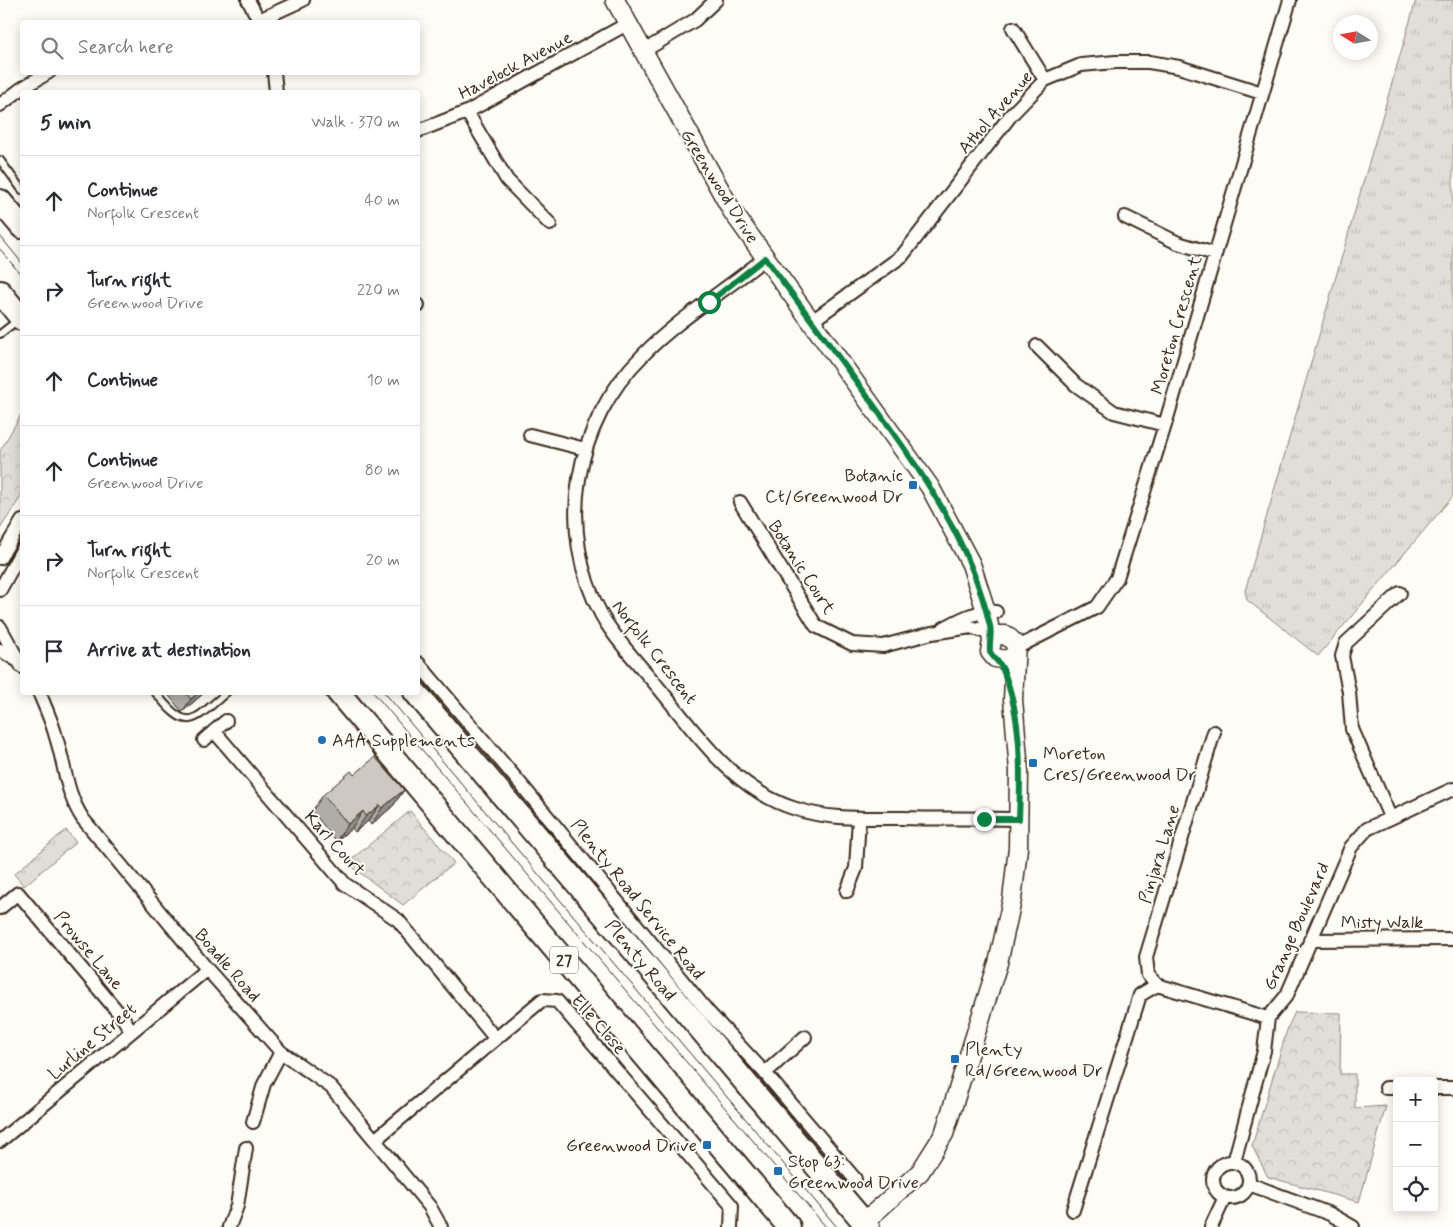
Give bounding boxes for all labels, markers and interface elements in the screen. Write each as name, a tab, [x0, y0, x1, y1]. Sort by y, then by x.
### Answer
north arrow	[1333, 15, 1378, 60]
search box	[20, 20, 420, 75]
street label: Havelock Avenue	[454, 26, 577, 106]
icon: search	[38, 34, 66, 62]
text: Search here	[78, 35, 174, 60]
street label: Athol Avenue	[953, 66, 1039, 159]
text: 5 min	[40, 109, 92, 137]
text: Walk · 370 m	[311, 112, 400, 133]
street label: Greenwood Drive	[674, 125, 764, 248]
text: Continue	[87, 178, 158, 203]
icon: ahead	[40, 187, 68, 215]
text: 40 m	[364, 190, 400, 211]
text: Norfolk Crescent	[87, 203, 199, 224]
street label: Moreton Crescent	[1146, 253, 1208, 397]
text: Turn right	[87, 268, 171, 293]
icon: right	[40, 277, 68, 305]
text: 220 m	[357, 280, 400, 301]
route start	[698, 291, 721, 314]
text: Greenwood Drive	[87, 293, 203, 314]
icon: ahead	[40, 367, 68, 395]
text: Continue	[87, 368, 158, 393]
text: 10 m	[367, 370, 400, 391]
text: Continue	[87, 448, 158, 473]
icon: ahead	[40, 457, 68, 485]
text: 80 m	[365, 460, 400, 481]
place label: Botanic Ct/Greenwood Dr	[765, 464, 903, 509]
text: Greenwood Drive	[87, 473, 203, 494]
marker: Botanic Ct/Greenwood Dr	[907, 479, 919, 491]
street label: Botanic Court	[762, 516, 841, 619]
text: Turn right	[87, 538, 171, 563]
icon: right	[40, 547, 68, 575]
text: 20 m	[366, 550, 400, 571]
text: Norfolk Crescent	[87, 563, 199, 584]
street label: Norfolk Crescent	[604, 596, 703, 711]
icon: arrive	[40, 637, 68, 665]
text: Arrive at destination	[87, 638, 251, 663]
place label: AAA Supplements	[332, 729, 475, 753]
marker: AAA Supplements	[316, 734, 328, 746]
place label: Moreton Cres/Greenwood Dr	[1043, 742, 1197, 787]
marker: Moreton Cres/Greenwood Dr	[1027, 757, 1039, 769]
street label: Pinjara Lane	[1134, 802, 1186, 906]
street label: Karl Court	[298, 806, 370, 882]
route end	[973, 808, 996, 831]
street label: Plenty Road Service Road	[567, 815, 709, 983]
street label: Grange Boulevard	[1258, 859, 1336, 994]
street label: Prowse Lane	[48, 906, 128, 995]
street label: Misty Walk	[1341, 911, 1423, 935]
street label: Plenty Road	[601, 915, 681, 1005]
street label: Boadle Road	[189, 924, 266, 1007]
road number: 27	[550, 946, 578, 974]
street label: Elle Close	[565, 989, 631, 1060]
street label: Lurline Street	[43, 998, 142, 1086]
place label: Plenty Rd/Greenwood Dr	[965, 1038, 1103, 1083]
marker: Plenty Rd/Greenwood Dr	[949, 1053, 961, 1065]
map controls	[1393, 1077, 1438, 1212]
button: +	[1393, 1077, 1438, 1122]
button: −	[1393, 1122, 1438, 1167]
place label: Greenwood Drive	[566, 1134, 697, 1158]
marker: Greenwood Drive	[701, 1139, 713, 1151]
place label: Stop 63: Greenwood Drive	[788, 1150, 919, 1195]
marker: Stop 63: Greenwood Drive	[772, 1165, 784, 1177]
button: locate	[1393, 1167, 1438, 1212]

